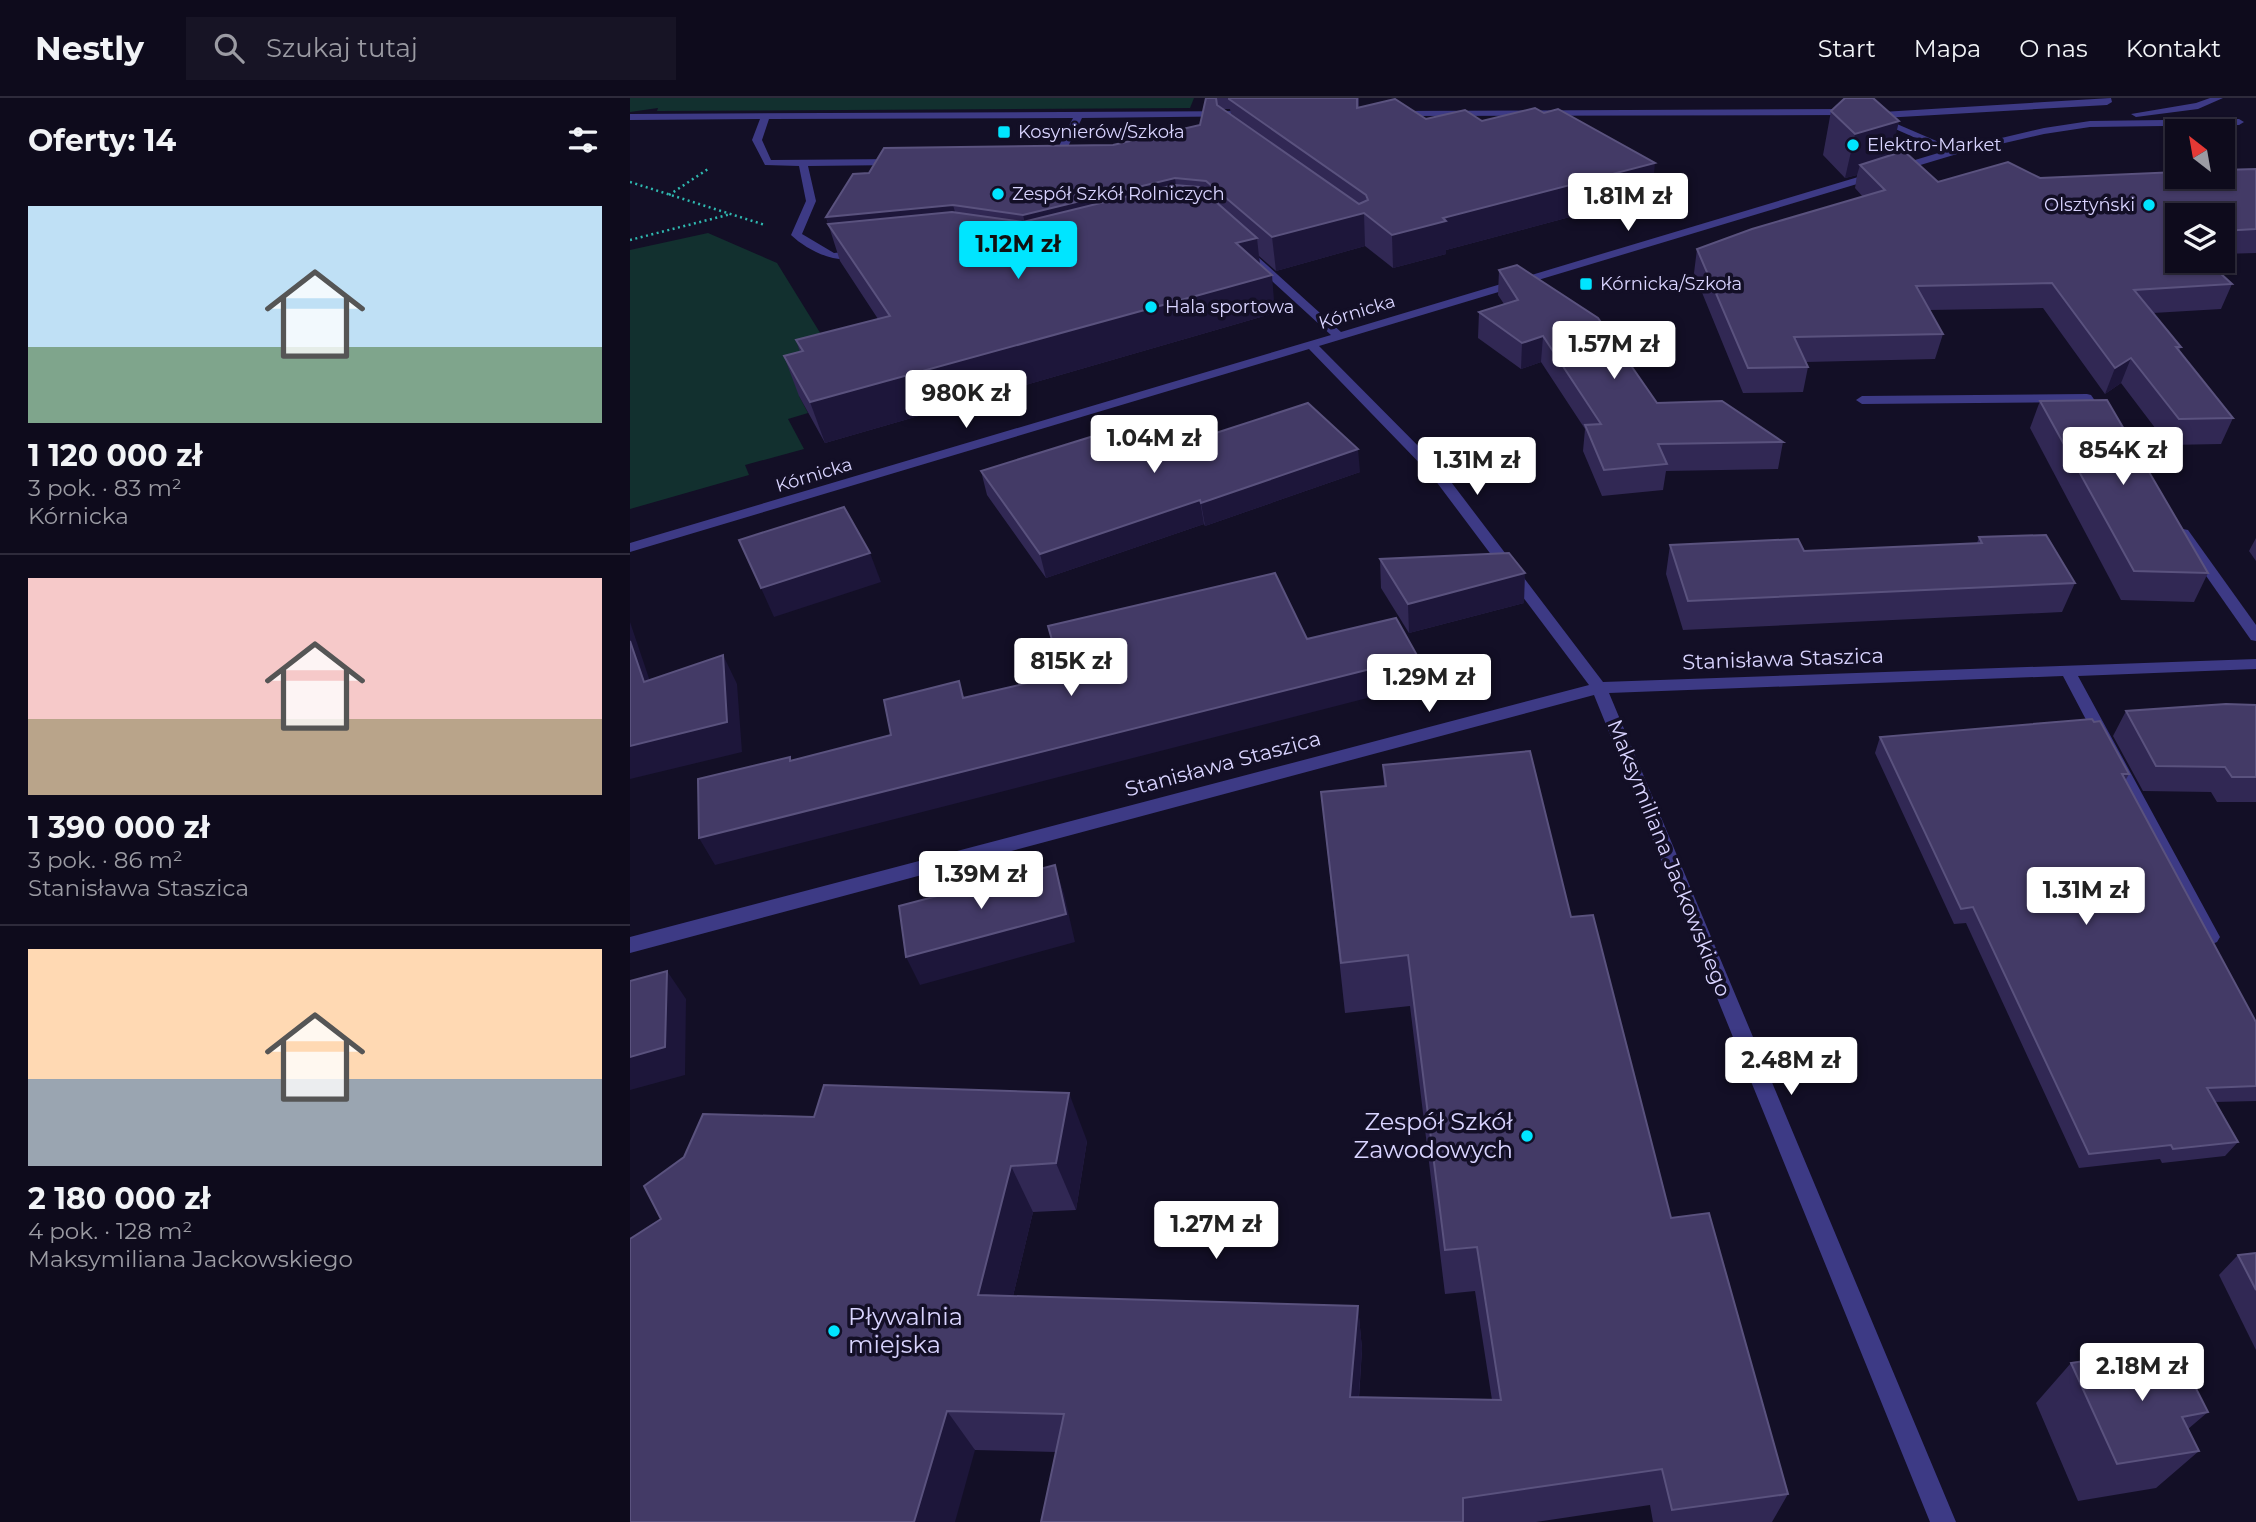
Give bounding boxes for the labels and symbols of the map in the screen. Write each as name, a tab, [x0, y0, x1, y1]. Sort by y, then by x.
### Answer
north arrow	[2165, 119, 2235, 189]
place label: Kosynierów/Szkoła	[1018, 121, 1185, 143]
marker: Kosynierów/Szkoła	[996, 124, 1012, 140]
place label: Elektro-Market	[1867, 134, 2002, 156]
marker: Elektro-Market	[1845, 137, 1861, 153]
pin: 1.81M zł	[1556, 174, 1700, 233]
place label: Zespół Szkół Rolniczych	[1012, 183, 1225, 205]
marker: Zespół Szkół Rolniczych	[990, 186, 1006, 202]
place label: Olsztyński	[2044, 194, 2135, 216]
marker: Olsztyński	[2141, 197, 2157, 213]
pin: 1.12M zł	[946, 222, 1090, 281]
place label: Kórnicka/Szkoła	[1600, 273, 1742, 295]
marker: Kórnicka/Szkoła	[1578, 276, 1594, 292]
street label: Kórnicka	[1316, 290, 1398, 334]
place label: Hala sportowa	[1165, 296, 1294, 318]
marker: Hala sportowa	[1143, 299, 1159, 315]
pin: 1.57M zł	[1542, 322, 1686, 381]
pin: 980K zł	[901, 370, 1031, 430]
pin: 1.04M zł	[1082, 416, 1226, 475]
pin: 854K zł	[2058, 428, 2188, 487]
pin: 1.31M zł	[1405, 438, 1549, 497]
street label: Kórnicka	[773, 453, 855, 497]
pin: 815K zł	[1006, 638, 1136, 698]
street label: Stanisława Staszica	[1682, 642, 1884, 675]
pin: 1.29M zł	[1357, 654, 1501, 714]
street label: Maksymiliana Jackowskiego	[1602, 716, 1737, 1000]
street label: Stanisława Staszica	[1122, 725, 1324, 802]
pin: 1.39M zł	[909, 852, 1053, 911]
pin: 1.31M zł	[2014, 868, 2158, 927]
pin: 2.48M zł	[1719, 1038, 1863, 1097]
place label: Zespół Szkół Zawodowych	[1354, 1107, 1513, 1164]
marker: Zespół Szkół Zawodowych	[1519, 1128, 1535, 1144]
pin: 1.27M zł	[1144, 1202, 1288, 1261]
place label: Pływalnia miejska	[848, 1302, 963, 1359]
marker: Pływalnia miejska	[826, 1323, 842, 1339]
pin: 2.18M zł	[2070, 1344, 2214, 1403]

